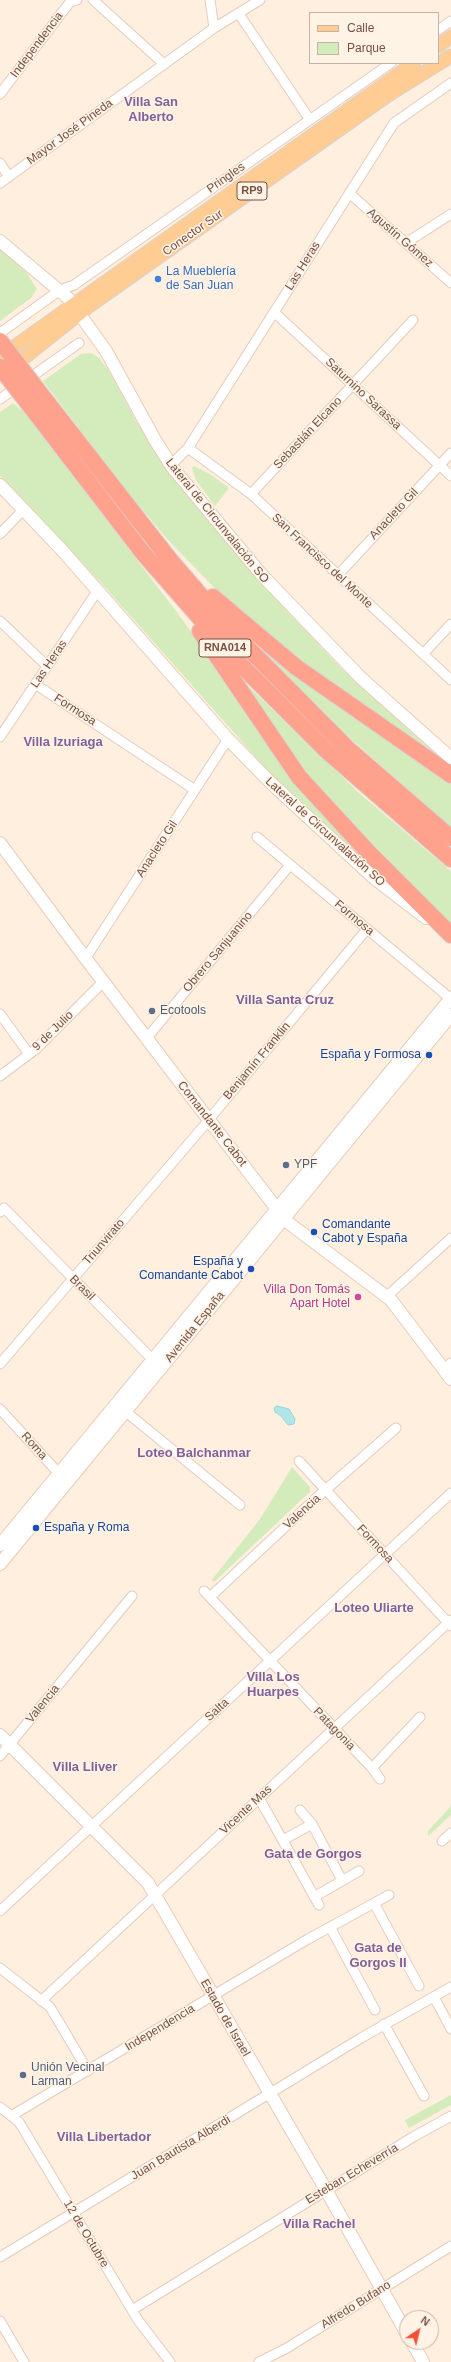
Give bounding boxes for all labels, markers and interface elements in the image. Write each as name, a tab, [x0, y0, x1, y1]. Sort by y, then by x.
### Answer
street label: Independencia	[8, 9, 66, 81]
legend	[309, 12, 439, 64]
text: Calle	[347, 21, 374, 35]
text: Parque	[347, 41, 386, 55]
district label: Villa San Alberto	[124, 94, 178, 125]
street label: Mayor José Pineda	[24, 96, 116, 168]
street label: Pringles	[204, 160, 248, 196]
road number: RP9	[237, 182, 267, 200]
street label: Agustín Gómez	[364, 205, 436, 271]
street label: Conector Sur	[160, 207, 226, 259]
street label: Las Heras	[282, 239, 324, 293]
place label: La Mueblería de San Juan	[166, 265, 236, 293]
marker: La Mueblería de San Juan	[153, 274, 163, 284]
street label: Saturnino Sarassa	[322, 355, 404, 433]
street label: Sebastián Elcano	[271, 394, 345, 472]
street label: Lateral de Circunvalación SO	[162, 456, 272, 586]
street label: Anacleto Gil	[367, 485, 421, 543]
street label: San Francisco del Monte	[269, 510, 375, 612]
street label: Las Heras	[28, 637, 70, 691]
road number: RNA014	[199, 639, 251, 657]
street label: Formosa	[51, 691, 99, 729]
district label: Villa Izuriaga	[23, 734, 103, 750]
street label: Lateral de Circunvalación SO	[262, 774, 388, 890]
street label: Anacleto Gil	[133, 818, 181, 880]
street label: Formosa	[331, 897, 377, 939]
street label: Obrero Sanjuanino	[180, 909, 256, 995]
district label: Villa Santa Cruz	[236, 992, 334, 1008]
place label: Ecotools	[160, 1004, 206, 1018]
marker: Ecotools	[147, 1006, 157, 1016]
street label: 9 de Julio	[30, 1008, 76, 1054]
street label: Benjamín Franklin	[220, 1019, 294, 1103]
place label: España y Formosa	[320, 1048, 421, 1062]
marker: España y Formosa	[424, 1050, 434, 1060]
street label: Comandante Cabot	[174, 1079, 250, 1169]
place label: YPF	[294, 1158, 317, 1172]
marker: YPF	[281, 1160, 291, 1170]
street label: Triunvirato	[80, 1216, 128, 1268]
place label: Comandante Cabot y España	[322, 1218, 407, 1246]
marker: Comandante Cabot y España	[309, 1227, 319, 1237]
place label: España y Comandante Cabot	[139, 1255, 243, 1283]
marker: España y Comandante Cabot	[246, 1264, 256, 1274]
street label: Brasil	[66, 1272, 98, 1304]
place label: Villa Don Tomás Apart Hotel	[264, 1283, 350, 1311]
street label: Avenida España	[162, 1289, 228, 1365]
marker: Villa Don Tomás Apart Hotel	[353, 1292, 363, 1302]
street label: Roma	[18, 1429, 50, 1463]
district label: Loteo Balchanmar	[137, 1445, 251, 1461]
street label: Valencia	[280, 1492, 324, 1532]
place label: España y Roma	[44, 1521, 129, 1535]
street label: Formosa	[354, 1522, 396, 1566]
marker: España y Roma	[31, 1523, 41, 1533]
district label: Loteo Uliarte	[334, 1600, 414, 1616]
district label: Villa Los Huarpes	[246, 1669, 300, 1700]
street label: Valencia	[23, 1682, 63, 1726]
street label: Salta	[202, 1695, 232, 1725]
street label: Patagonia	[310, 1705, 358, 1753]
district label: Villa Lliver	[53, 1759, 117, 1775]
street label: Vicente Mas	[217, 1782, 275, 1838]
district label: Gata de Gorgos	[264, 1846, 362, 1862]
district label: Gata de Gorgos II	[349, 1940, 407, 1971]
street label: Estado de Israel	[197, 1977, 253, 2059]
street label: Independencia	[123, 2002, 197, 2054]
place label: Unión Vecinal Larman	[31, 2061, 104, 2089]
marker: Unión Vecinal Larman	[18, 2070, 28, 2080]
street label: Juan Bautista Alberdi	[129, 2113, 233, 2183]
district label: Villa Libertador	[57, 2129, 151, 2145]
street label: Esteban Echeverría	[303, 2141, 401, 2207]
street label: 12 de Octubre	[60, 2198, 112, 2270]
district label: Villa Rachel	[283, 2216, 355, 2232]
street label: Alfredo Bufano	[319, 2278, 393, 2332]
north arrow	[399, 2310, 439, 2350]
text: N	[419, 2314, 432, 2328]

